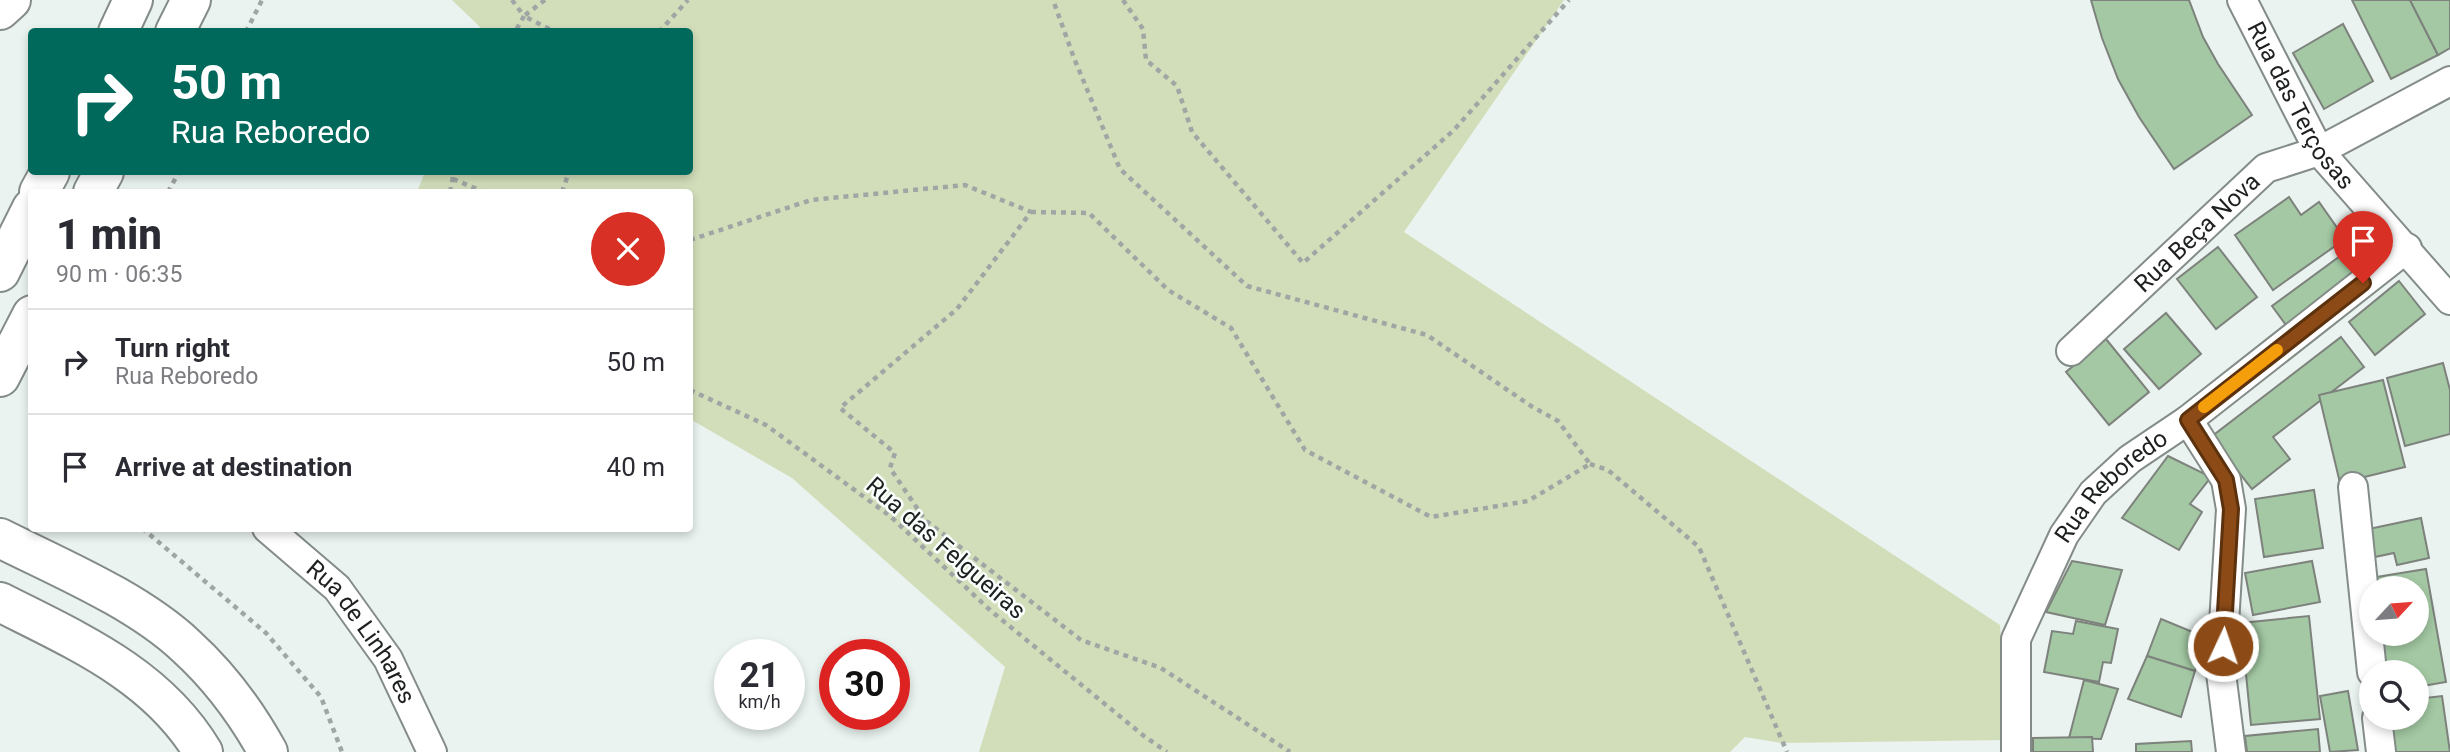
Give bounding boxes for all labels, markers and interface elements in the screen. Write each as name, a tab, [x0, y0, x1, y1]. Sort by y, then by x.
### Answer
street label: Rua das Terçosas	[2241, 17, 2360, 195]
text: 50 m	[171, 54, 282, 111]
icon: right	[56, 56, 147, 147]
text: Rua Reboredo	[171, 113, 370, 151]
street label: Rua Beça Nova	[2129, 167, 2266, 298]
text: 1 min	[56, 210, 162, 259]
pin	[2333, 211, 2393, 283]
button: close	[591, 212, 665, 286]
icon: arrive	[2344, 222, 2382, 260]
text: 90 m · 06:35	[56, 261, 182, 288]
text: Turn right	[115, 333, 230, 363]
icon: right	[56, 343, 94, 381]
text: 50 m	[607, 347, 665, 377]
text: Rua Reboredo	[115, 363, 258, 390]
street label: Rua Reboredo	[2049, 424, 2173, 548]
icon: arrive	[56, 448, 94, 486]
text: Arrive at destination	[115, 452, 352, 482]
text: 40 m	[607, 452, 665, 482]
street label: Rua das Felgueiras	[861, 471, 1031, 625]
street label: Rua de Linhares	[301, 554, 421, 708]
north arrow	[2359, 576, 2429, 646]
map controls	[2359, 576, 2429, 730]
position arrow	[2186, 609, 2260, 683]
speed limit sign: 30	[819, 639, 910, 730]
text: 21	[739, 655, 780, 696]
button: search	[2359, 660, 2429, 730]
text: km/h	[738, 691, 781, 712]

